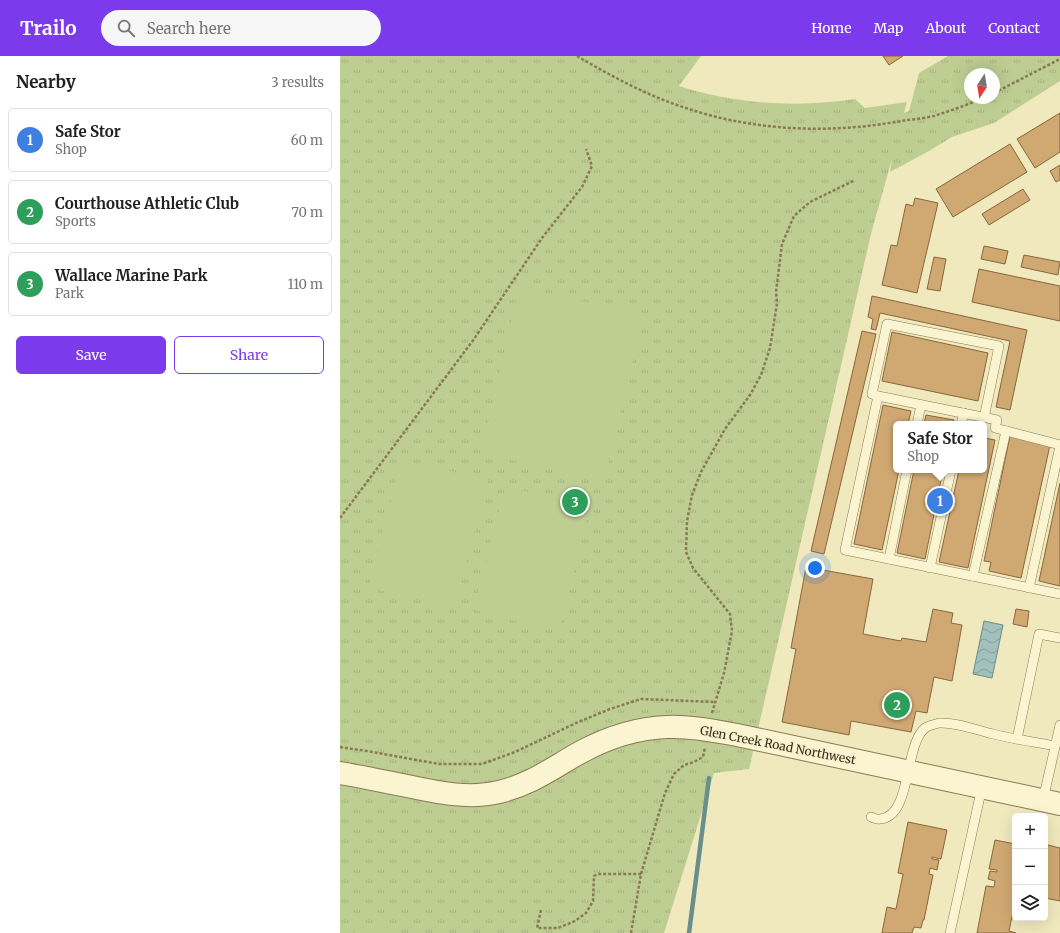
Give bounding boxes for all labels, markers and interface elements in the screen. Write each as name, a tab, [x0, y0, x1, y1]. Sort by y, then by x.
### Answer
search box	[101, 10, 381, 46]
text: Trailo	[20, 16, 77, 40]
icon: search	[115, 17, 137, 39]
text: Search here	[147, 19, 231, 38]
text: Home	[811, 19, 852, 37]
text: Map	[874, 19, 903, 37]
text: About	[925, 19, 966, 37]
text: Contact	[988, 19, 1040, 37]
north arrow	[964, 68, 1000, 104]
text: Nearby	[16, 71, 76, 93]
text: 3 results	[271, 74, 324, 91]
text: Safe Stor	[55, 122, 121, 141]
text: 1	[27, 132, 33, 149]
text: 60 m	[291, 132, 323, 149]
text: Shop	[55, 141, 87, 158]
text: Courthouse Athletic Club	[55, 194, 239, 213]
text: 2	[26, 204, 34, 221]
text: 70 m	[292, 204, 323, 221]
text: Sports	[55, 213, 96, 230]
text: Wallace Marine Park	[55, 266, 207, 285]
text: 3	[26, 276, 34, 293]
text: 110 m	[288, 276, 323, 293]
text: Park	[55, 285, 84, 302]
button: Save	[16, 336, 166, 374]
button: Share	[174, 336, 324, 374]
popup	[893, 421, 987, 473]
text: Safe Stor	[907, 429, 973, 448]
text: Shop	[907, 448, 939, 465]
pin: 1	[927, 486, 953, 516]
pin: 3	[562, 487, 588, 517]
your location	[805, 558, 825, 578]
pin: 2	[884, 690, 910, 720]
street label: Glen Creek Road Northwest	[699, 723, 857, 768]
map controls	[1012, 813, 1048, 921]
button: +	[1012, 813, 1048, 849]
button: −	[1012, 849, 1048, 885]
button: layers	[1012, 885, 1048, 921]

